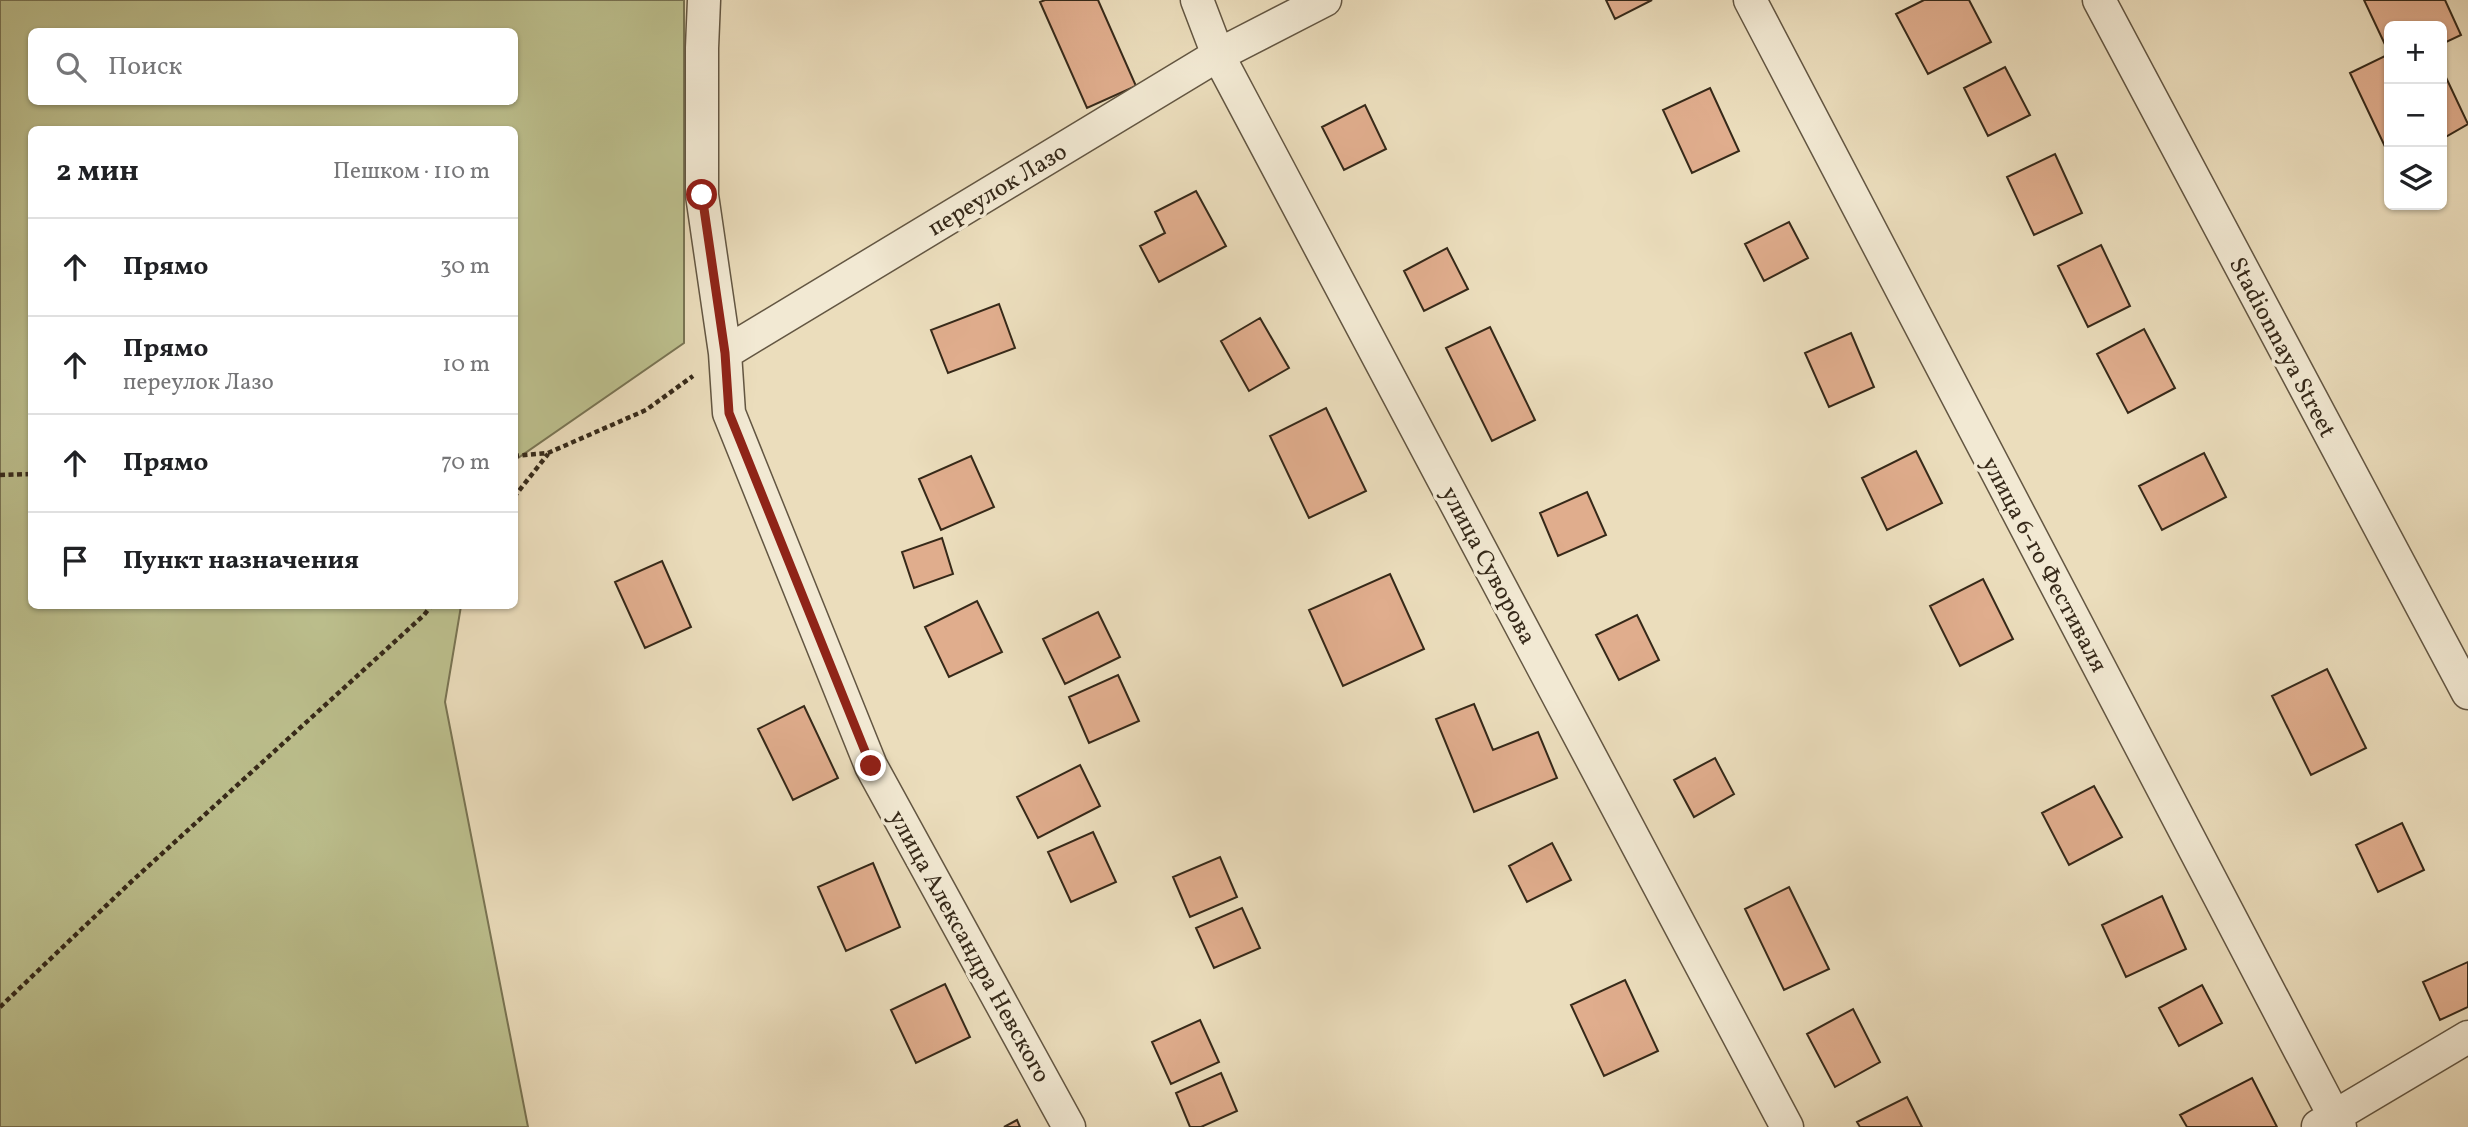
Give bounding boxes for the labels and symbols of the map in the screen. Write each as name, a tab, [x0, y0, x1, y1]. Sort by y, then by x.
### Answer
street label: переулок Лазо	[922, 136, 1074, 246]
route start	[686, 179, 717, 210]
street label: Stadionnaya Street	[2219, 252, 2343, 444]
street label: улица 6-го Фестиваля	[1972, 451, 2115, 679]
street label: улица Суворова	[1431, 481, 1543, 651]
route end	[855, 750, 886, 781]
street label: улица Александра Невского	[879, 804, 1058, 1090]

